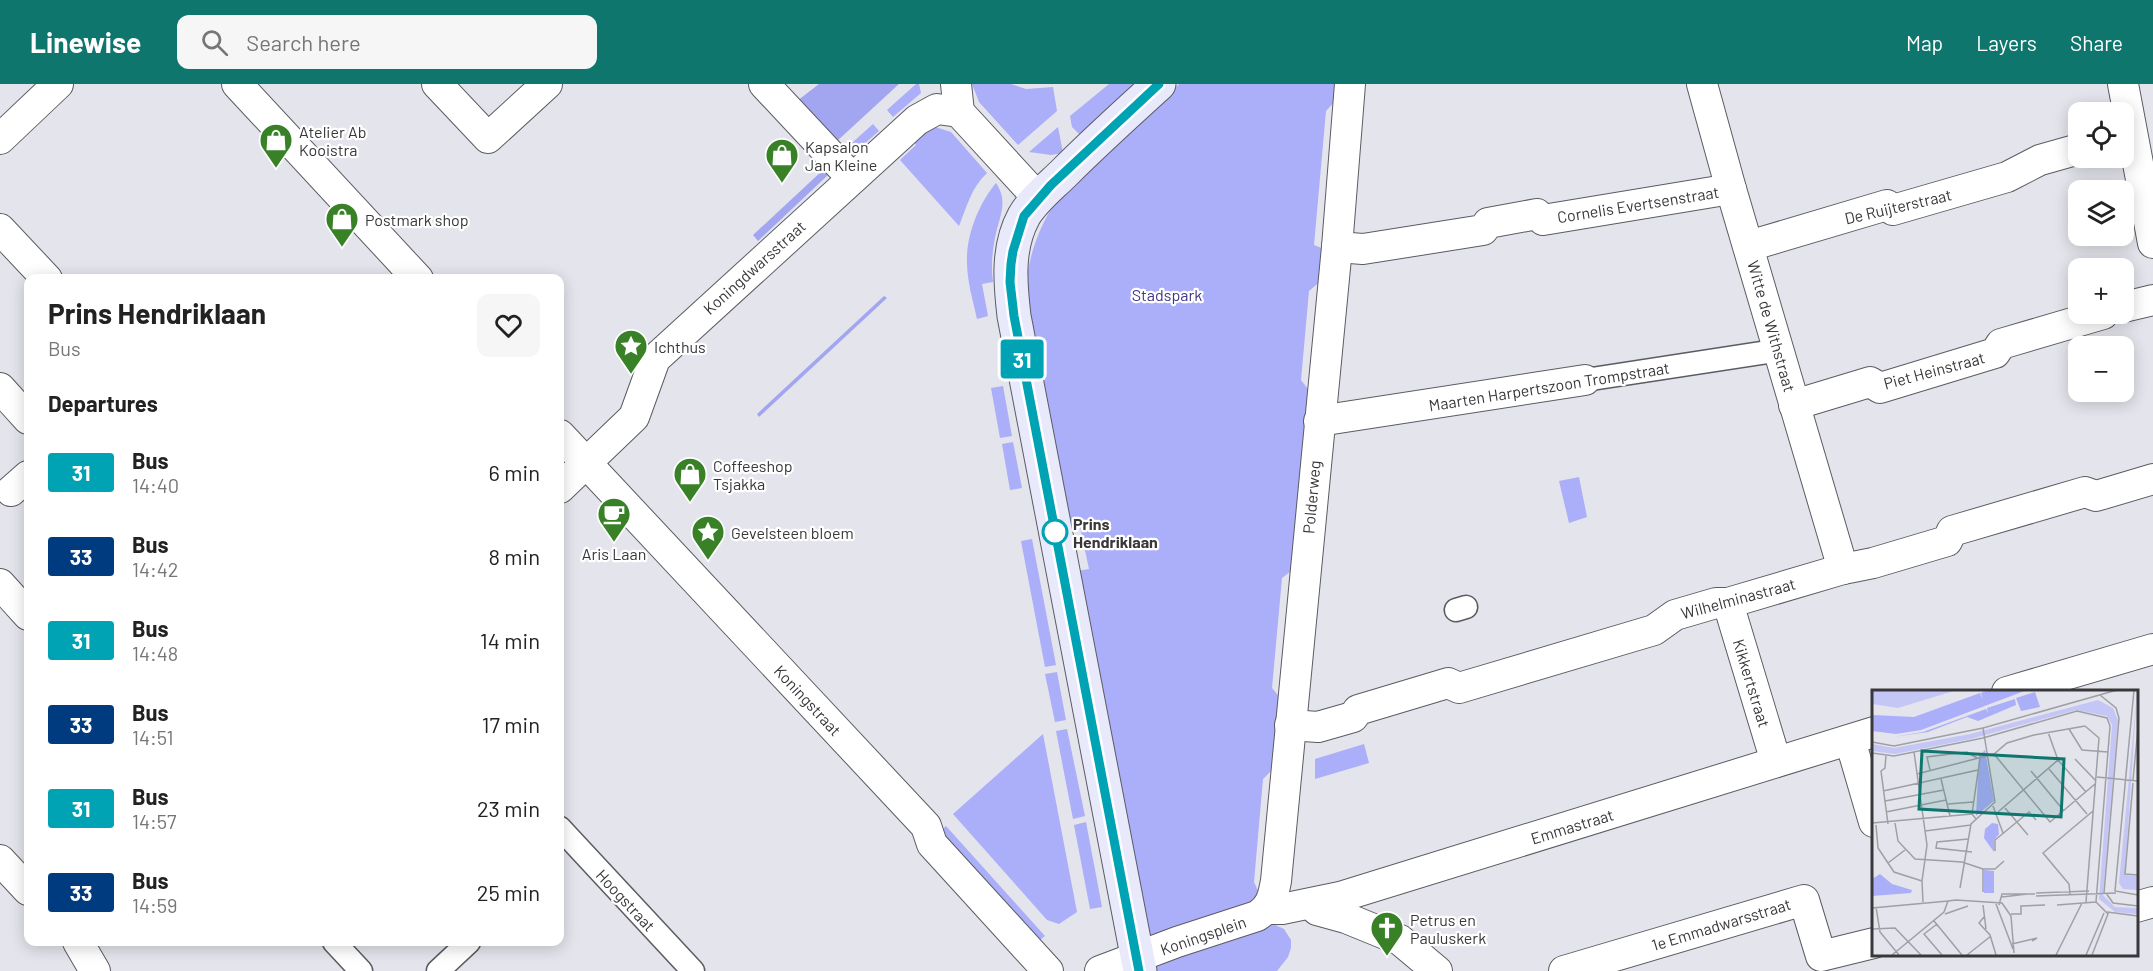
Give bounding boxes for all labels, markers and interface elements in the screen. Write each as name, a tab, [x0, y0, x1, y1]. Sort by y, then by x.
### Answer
search box	[177, 15, 597, 69]
text: Linewise	[30, 25, 141, 59]
icon: search	[198, 26, 231, 59]
text: Search here	[246, 29, 361, 55]
text: Map	[1906, 30, 1943, 55]
text: Layers	[1976, 30, 2037, 55]
text: Share	[2070, 30, 2123, 55]
map controls	[2068, 102, 2134, 402]
button: locate	[2068, 102, 2134, 168]
shop icon: Atelier Ab Kooistra	[258, 122, 294, 169]
place label: Atelier Ab Kooistra	[299, 122, 366, 159]
shop icon: Kapsalon Jan Kleine	[764, 137, 800, 184]
place label: Kapsalon Jan Kleine	[805, 137, 877, 174]
button: layers	[2068, 180, 2134, 246]
street label: Cornelis Evertsenstraat	[1556, 182, 1720, 226]
street label: De Ruijterstraat	[1843, 184, 1953, 228]
shop icon: Postmark shop	[324, 201, 360, 248]
place label: Postmark shop	[365, 210, 469, 229]
street label: Koningdwarsstraat	[699, 216, 809, 318]
street label: Witte de Withstraat	[1744, 258, 1800, 394]
button: +	[2068, 258, 2134, 324]
park label: Stadspark	[1132, 285, 1202, 304]
button: heart	[477, 294, 540, 357]
text: Prins Hendriklaan	[48, 296, 266, 330]
place icon: Ichthus	[613, 328, 649, 375]
text: Bus	[48, 336, 81, 360]
button: −	[2068, 336, 2134, 402]
place label: Ichthus	[654, 337, 706, 356]
line badge: 31	[995, 340, 1049, 378]
text: 31	[1013, 347, 1031, 372]
street label: Piet Heinstraat	[1881, 347, 1987, 393]
street label: Maarten Harpertszoon Trompstraat	[1427, 358, 1671, 414]
text: Departures	[48, 390, 158, 416]
text: Bus	[132, 447, 169, 473]
shop icon: Coffeeshop Tsjakka	[672, 456, 708, 503]
place label: Coffeeshop Tsjakka	[713, 456, 793, 493]
text: 6 min	[489, 459, 540, 485]
text: 31	[72, 460, 90, 485]
street label: Polderweg	[1298, 460, 1324, 534]
text: 14:40	[132, 473, 179, 497]
cafe icon: Aris Laan	[596, 496, 632, 543]
place icon: Gevelsteen bloem	[690, 514, 726, 561]
place label: Prins Hendriklaan	[1073, 514, 1158, 551]
marker: Prins Hendriklaan	[1042, 519, 1068, 545]
place label: Gevelsteen bloem	[731, 523, 854, 542]
text: Bus	[132, 531, 169, 557]
text: 8 min	[488, 543, 540, 569]
text: 33	[70, 544, 92, 569]
place label: Aris Laan	[582, 544, 646, 563]
text: 14:42	[132, 557, 179, 581]
street label: Wilhelminastraat	[1679, 574, 1797, 622]
text: Bus	[132, 615, 169, 641]
text: 14 min	[480, 627, 540, 653]
text: 31	[72, 628, 90, 653]
street label: Kikkertstraat	[1730, 637, 1774, 729]
text: 14:48	[132, 641, 178, 665]
street label: Koningstraat	[771, 661, 845, 739]
inset map	[1872, 690, 2138, 956]
text: Bus	[132, 699, 169, 725]
text: 17 min	[482, 711, 540, 737]
text: 33	[70, 712, 92, 737]
text: 14:51	[132, 725, 174, 749]
text: Bus	[132, 783, 169, 809]
text: 23 min	[477, 795, 540, 821]
text: 31	[72, 796, 90, 821]
street label: Emmastraat	[1528, 804, 1616, 848]
text: 14:57	[132, 809, 177, 833]
street label: Hoogstraat	[593, 865, 659, 935]
text: Bus	[132, 867, 169, 893]
text: 25 min	[477, 879, 540, 905]
text: 33	[70, 880, 92, 905]
text: 14:59	[132, 893, 178, 917]
street label: 1e Emmadwarsstraat	[1649, 894, 1793, 954]
church icon: Petrus en Pauluskerk	[1369, 910, 1405, 957]
place label: Petrus en Pauluskerk	[1410, 910, 1486, 947]
street label: Koningsplein	[1158, 911, 1248, 959]

